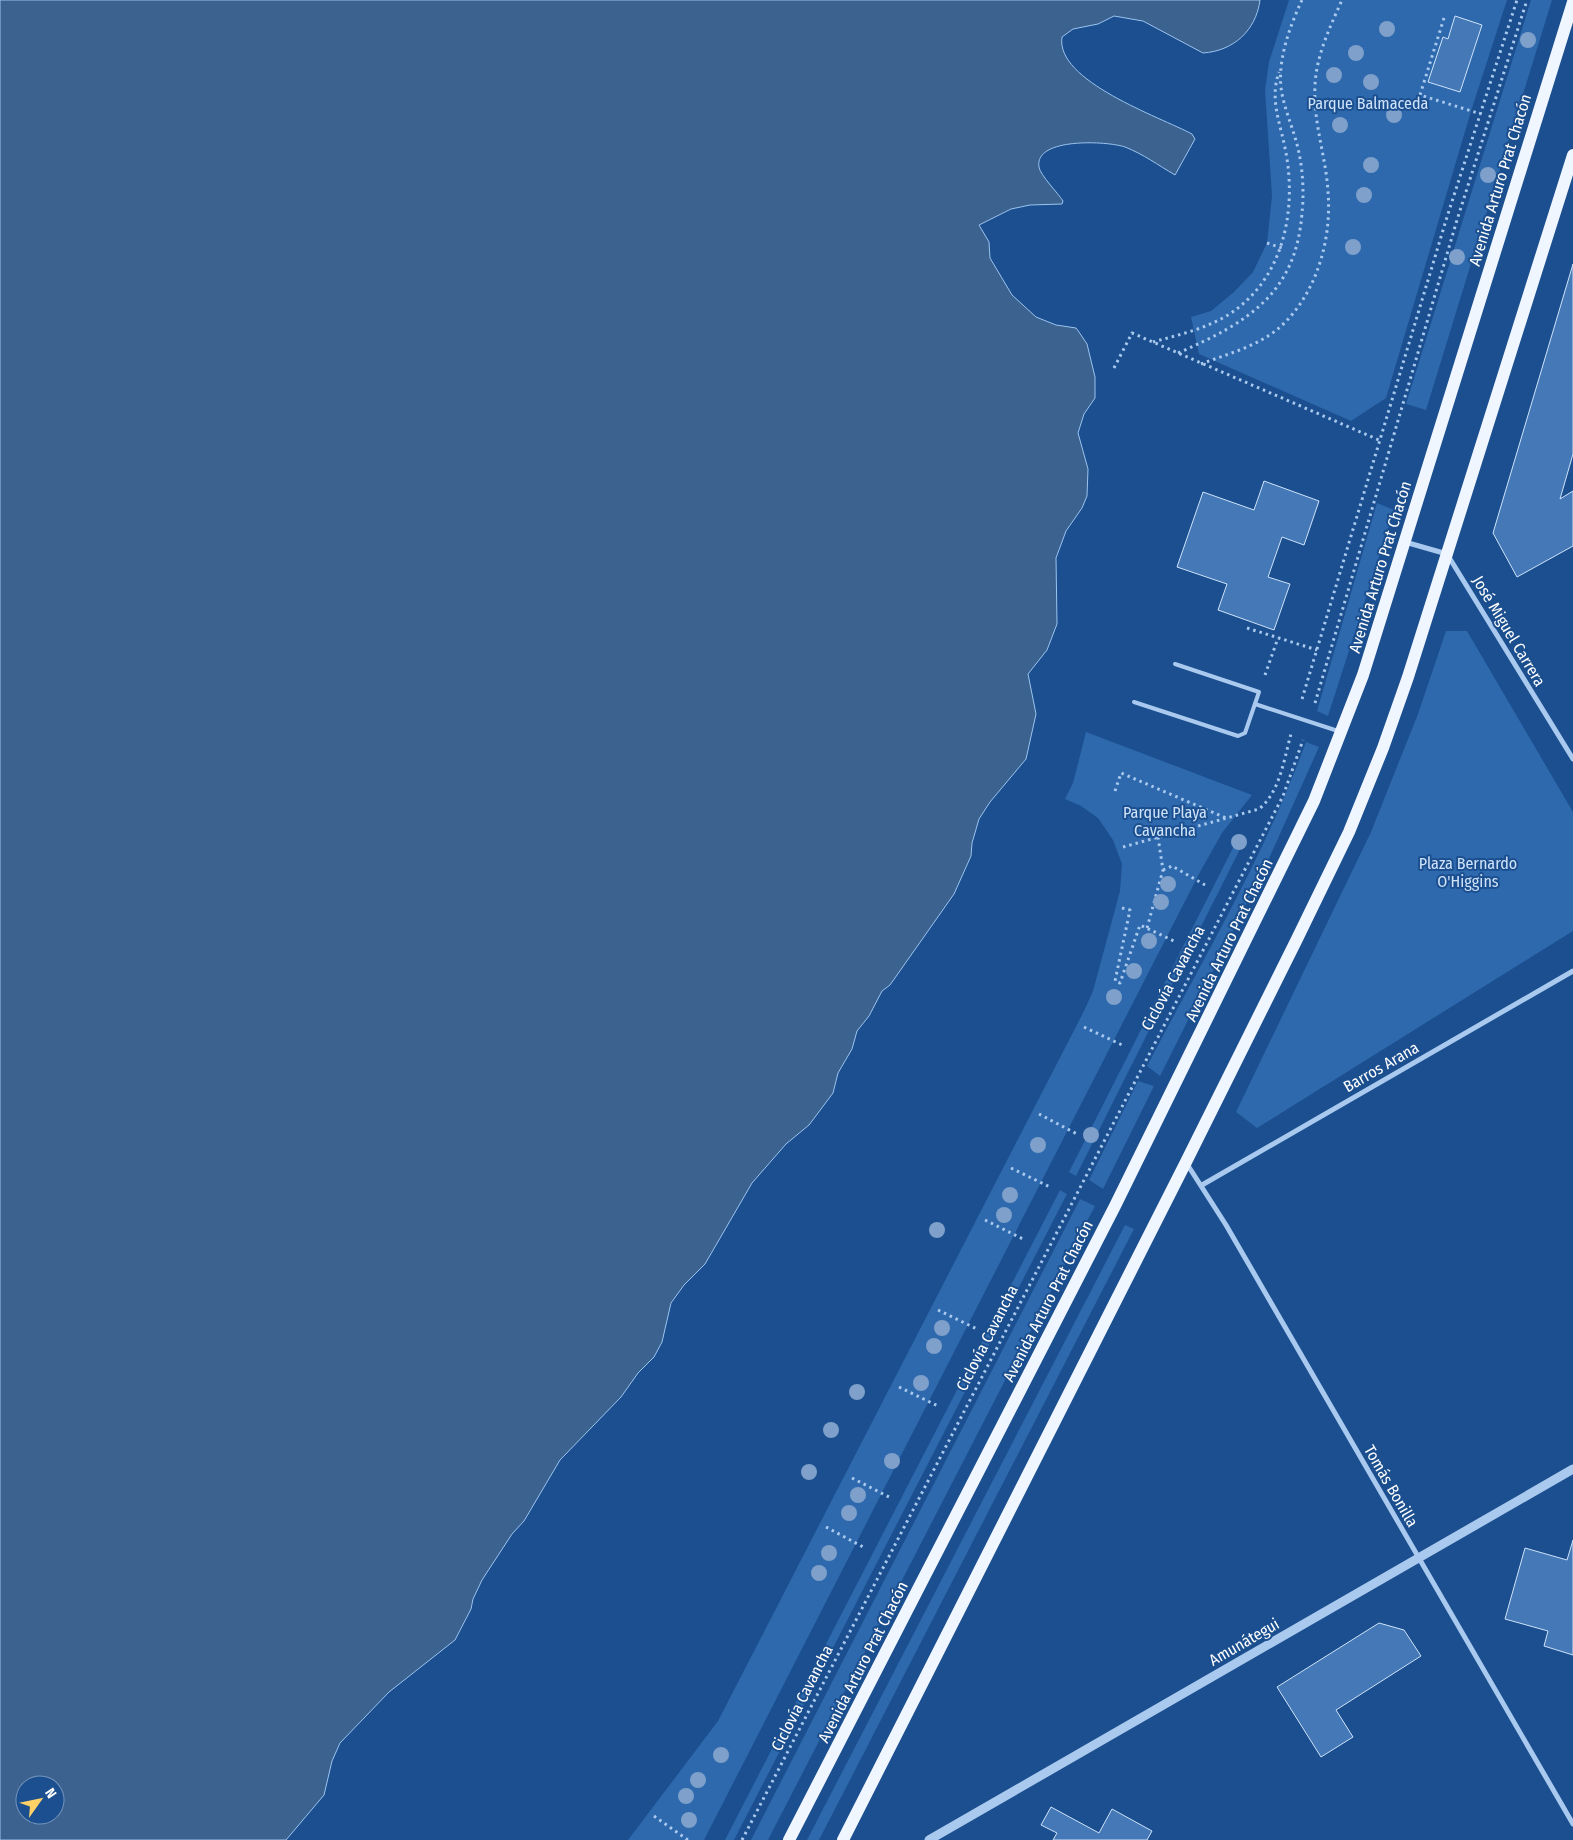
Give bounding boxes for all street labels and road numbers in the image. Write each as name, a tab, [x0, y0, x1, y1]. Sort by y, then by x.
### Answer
street label: Avenida Arturo Prat Chacón	[1465, 92, 1535, 268]
street label: Avenida Arturo Prat Chacón	[1345, 479, 1415, 655]
street label: José Miguel Carrera	[1468, 572, 1550, 690]
street label: Avenida Arturo Prat Chacón	[1181, 856, 1277, 1024]
street label: Ciclovía Cavancha	[1137, 922, 1209, 1034]
street label: Barros Arana	[1340, 1038, 1422, 1096]
street label: Avenida Arturo Prat Chacón	[999, 1217, 1097, 1385]
street label: Ciclovía Cavancha	[952, 1282, 1022, 1394]
street label: Tomás Bonilla	[1360, 1442, 1422, 1530]
street label: Avenida Arturo Prat Chacón	[814, 1578, 912, 1746]
street label: Amunátegui	[1205, 1614, 1283, 1670]
street label: Ciclovía Cavancha	[767, 1642, 837, 1754]

